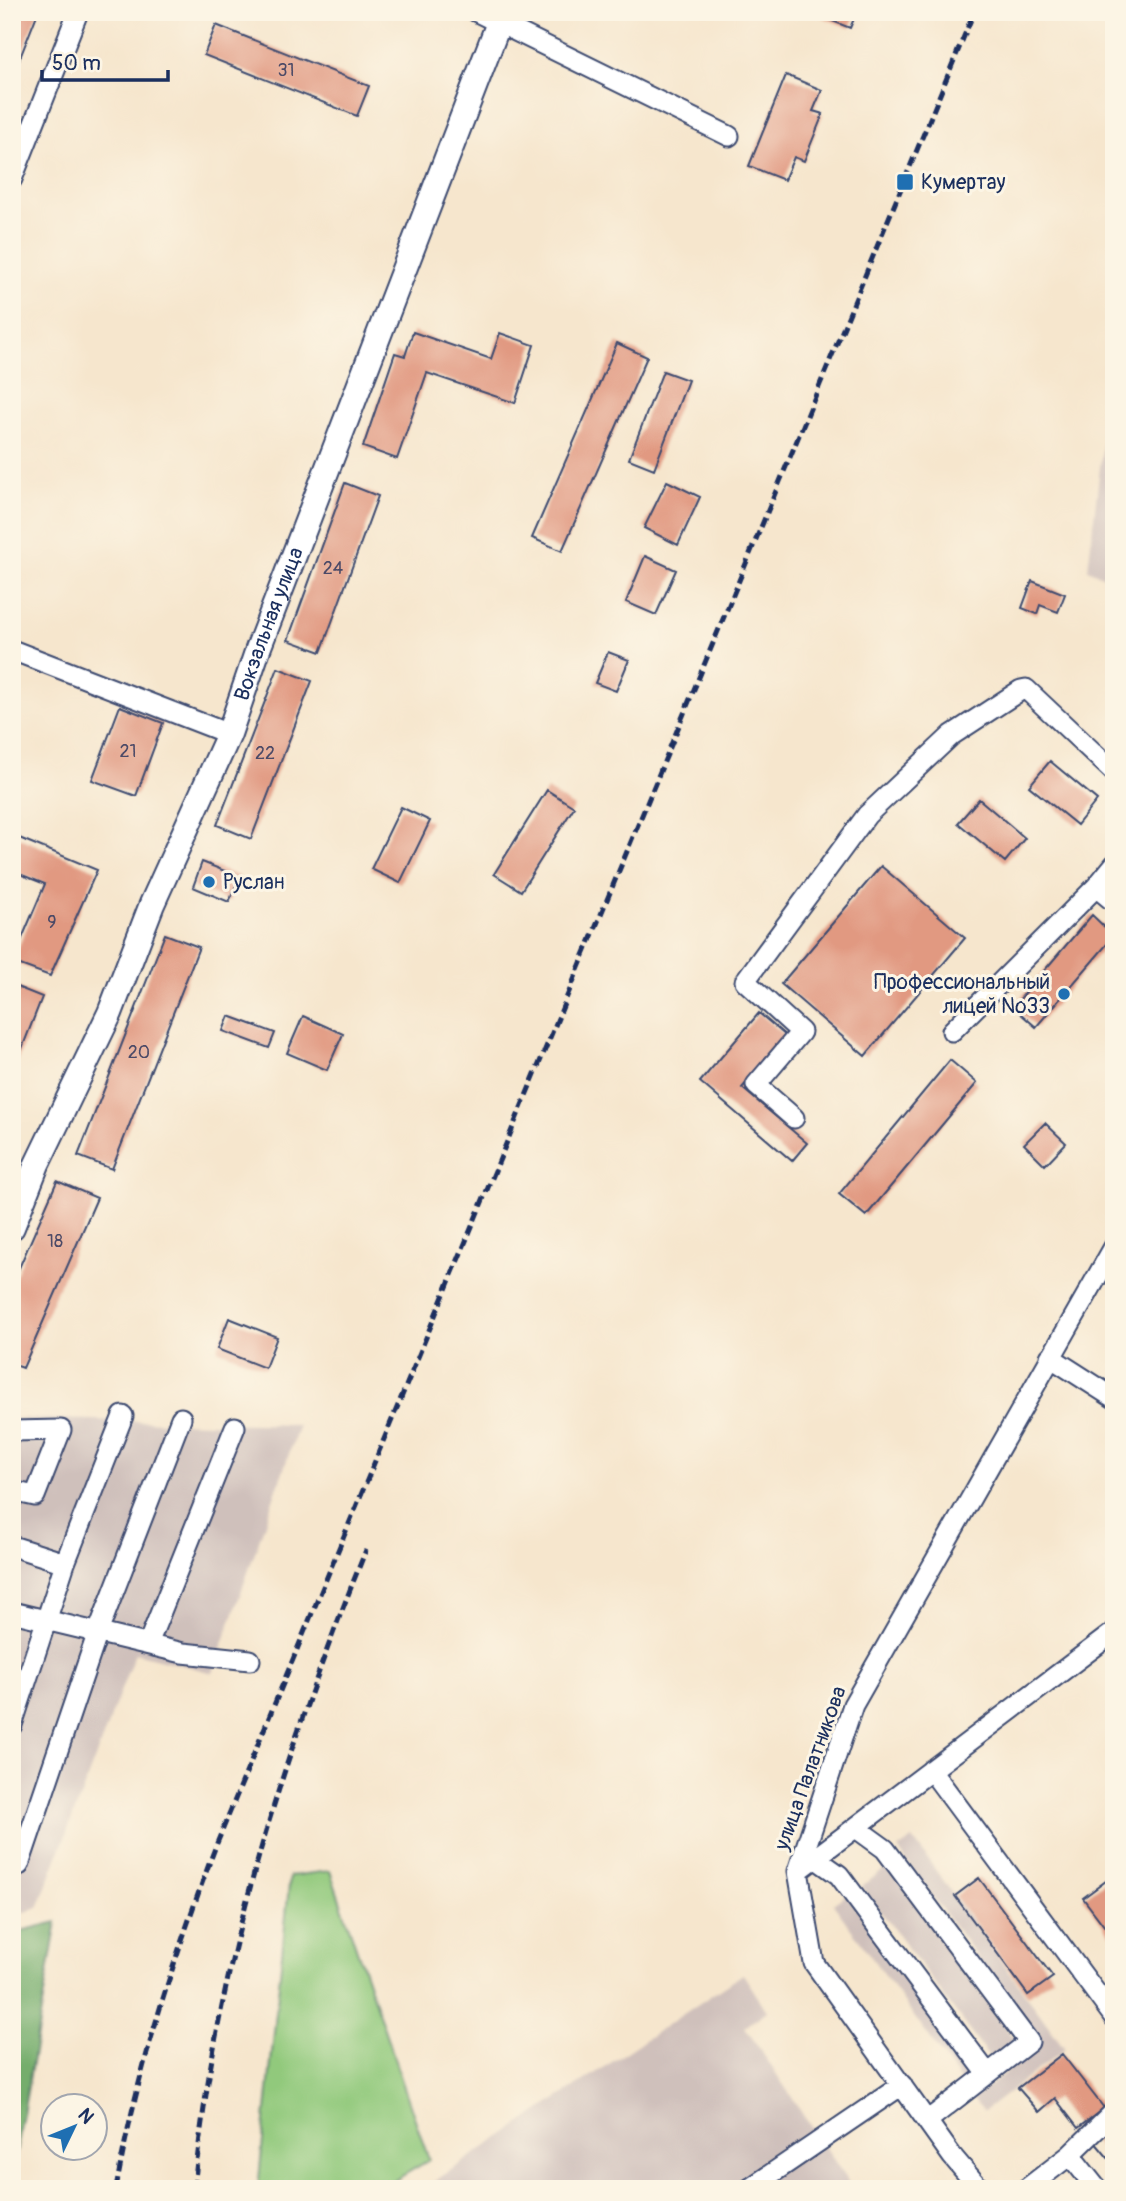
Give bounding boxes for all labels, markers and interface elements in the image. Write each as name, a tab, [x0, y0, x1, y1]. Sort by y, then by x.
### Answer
scale bar	[42, 38, 168, 82]
text: 50 m	[52, 50, 101, 77]
house number: 31	[277, 59, 295, 82]
place label: Кумертау	[921, 169, 1005, 196]
marker: Кумертау	[895, 172, 915, 192]
street label: Вокзальная улица	[228, 543, 310, 704]
house number: 24	[323, 557, 344, 580]
house number: 21	[119, 740, 137, 763]
house number: 22	[255, 742, 275, 765]
place label: Руслан	[223, 869, 284, 896]
marker: Руслан	[201, 874, 217, 890]
house number: 9	[47, 911, 57, 934]
place label: Профессиональный лицей №33	[874, 969, 1050, 1020]
marker: Профессиональный лицей №33	[1056, 986, 1072, 1002]
house number: 20	[128, 1041, 150, 1064]
house number: 18	[47, 1230, 63, 1253]
street label: улица Палатникова	[768, 1682, 853, 1855]
north arrow	[38, 2092, 108, 2162]
text: N	[73, 2103, 99, 2129]

